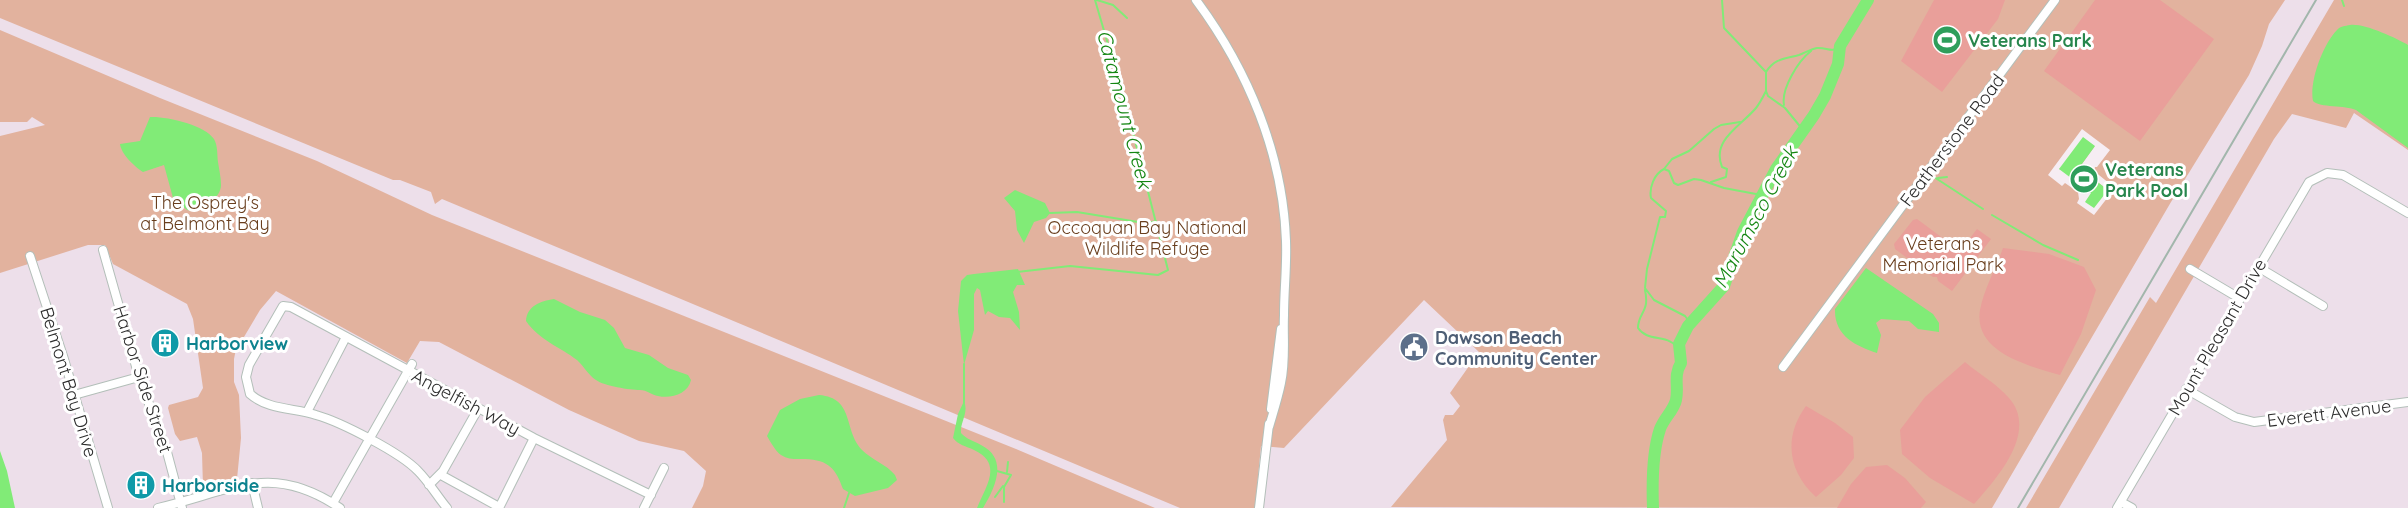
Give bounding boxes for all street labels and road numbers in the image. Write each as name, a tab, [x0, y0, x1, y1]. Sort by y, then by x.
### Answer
street label: Featherstone Road	[1895, 69, 2009, 211]
street label: Mount Pleasant Drive	[2163, 254, 2271, 420]
street label: Harbor Side Street	[108, 302, 178, 456]
street label: Belmont Bay Drive	[35, 304, 103, 460]
street label: Angelfish Way	[408, 364, 524, 440]
street label: Everett Avenue	[2266, 394, 2392, 432]

